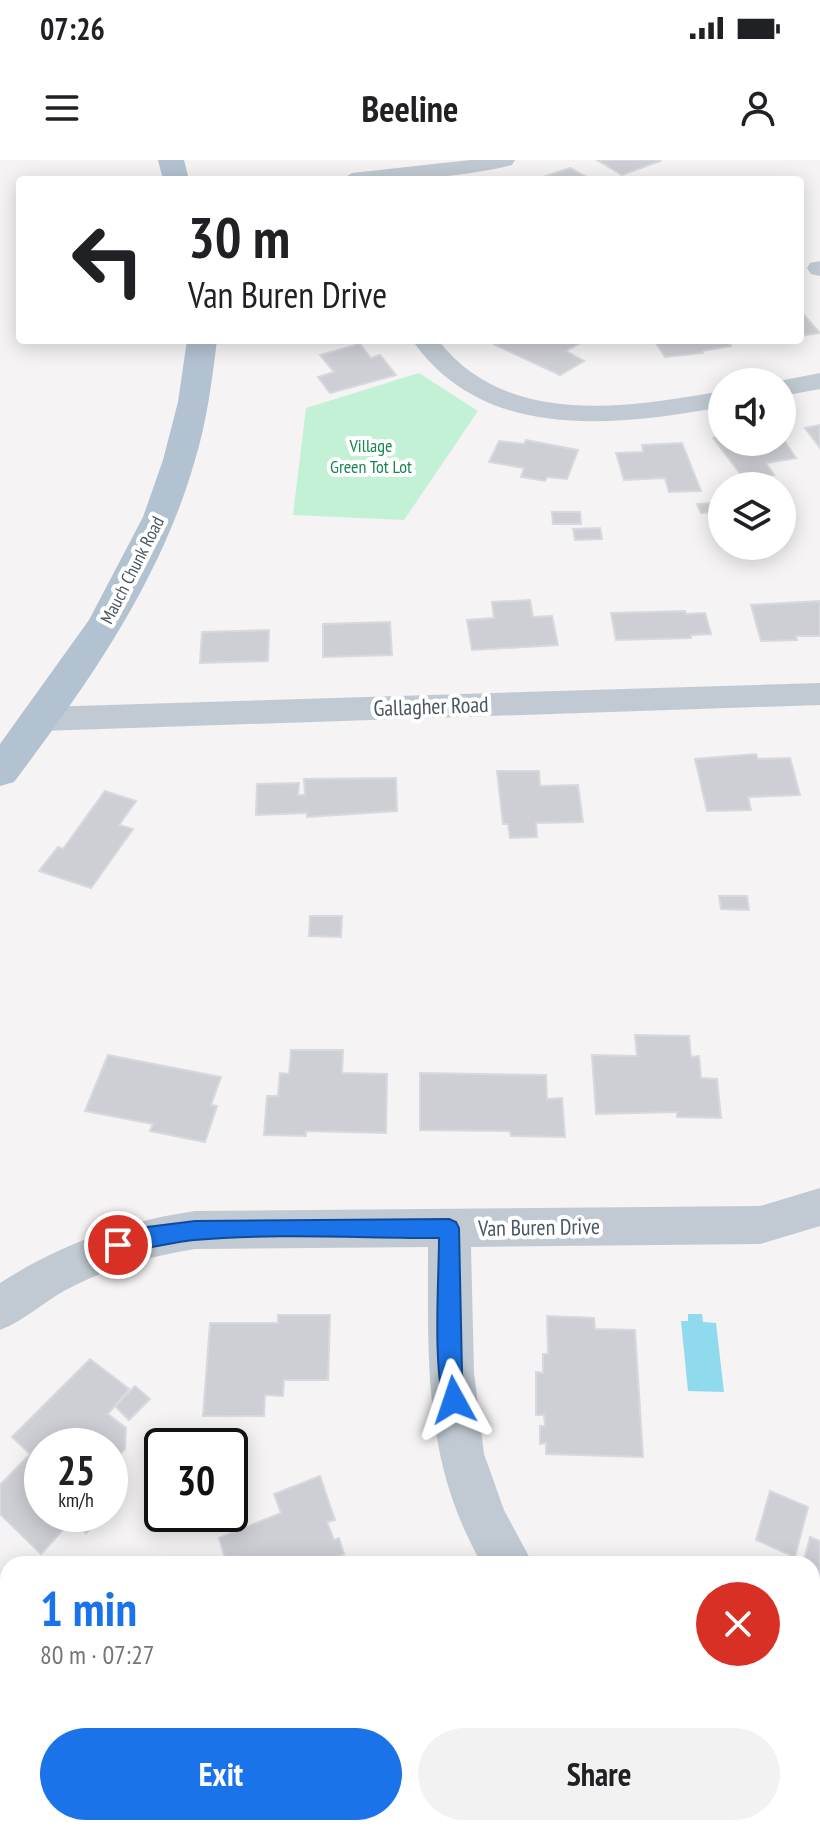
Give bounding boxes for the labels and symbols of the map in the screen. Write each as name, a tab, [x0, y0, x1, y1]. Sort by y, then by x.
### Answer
park label: Village Green Tot Lot	[330, 434, 412, 478]
street label: Mauch Chunk Road	[95, 512, 169, 628]
street label: Gallagher Road	[373, 690, 489, 722]
pin	[84, 1211, 152, 1279]
street label: Van Buren Drive	[477, 1212, 600, 1242]
position arrow	[412, 1358, 496, 1442]
speed limit sign: 30	[144, 1428, 248, 1532]

